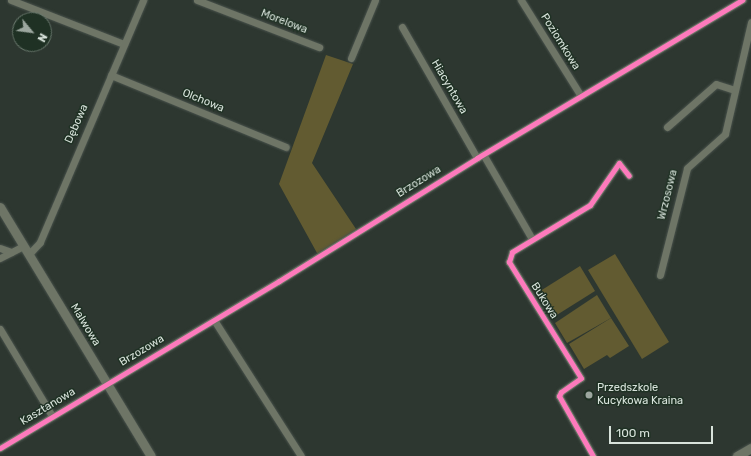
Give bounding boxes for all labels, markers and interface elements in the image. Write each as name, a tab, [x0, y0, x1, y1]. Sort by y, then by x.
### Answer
street label: Morelowa	[259, 7, 309, 37]
street label: Poziomkowa	[537, 11, 583, 73]
north arrow	[12, 12, 52, 52]
text: N	[34, 31, 50, 44]
street label: Hiacyntowa	[428, 58, 470, 116]
street label: Olchowa	[180, 87, 226, 115]
street label: Dębowa	[63, 103, 91, 145]
street label: Brzozowa	[394, 163, 444, 201]
street label: Wrzosowa	[655, 169, 681, 221]
street label: Bukowa	[528, 280, 560, 322]
street label: Malwowa	[67, 301, 103, 349]
street label: Brzozowa	[117, 333, 167, 369]
place label: Przedszkole Kucykowa Kraina	[597, 382, 683, 408]
street label: Kasztanowa	[18, 385, 78, 429]
marker: Przedszkole Kucykowa Kraina	[584, 390, 594, 400]
scale bar	[611, 418, 715, 444]
text: 100 m	[616, 426, 650, 440]

